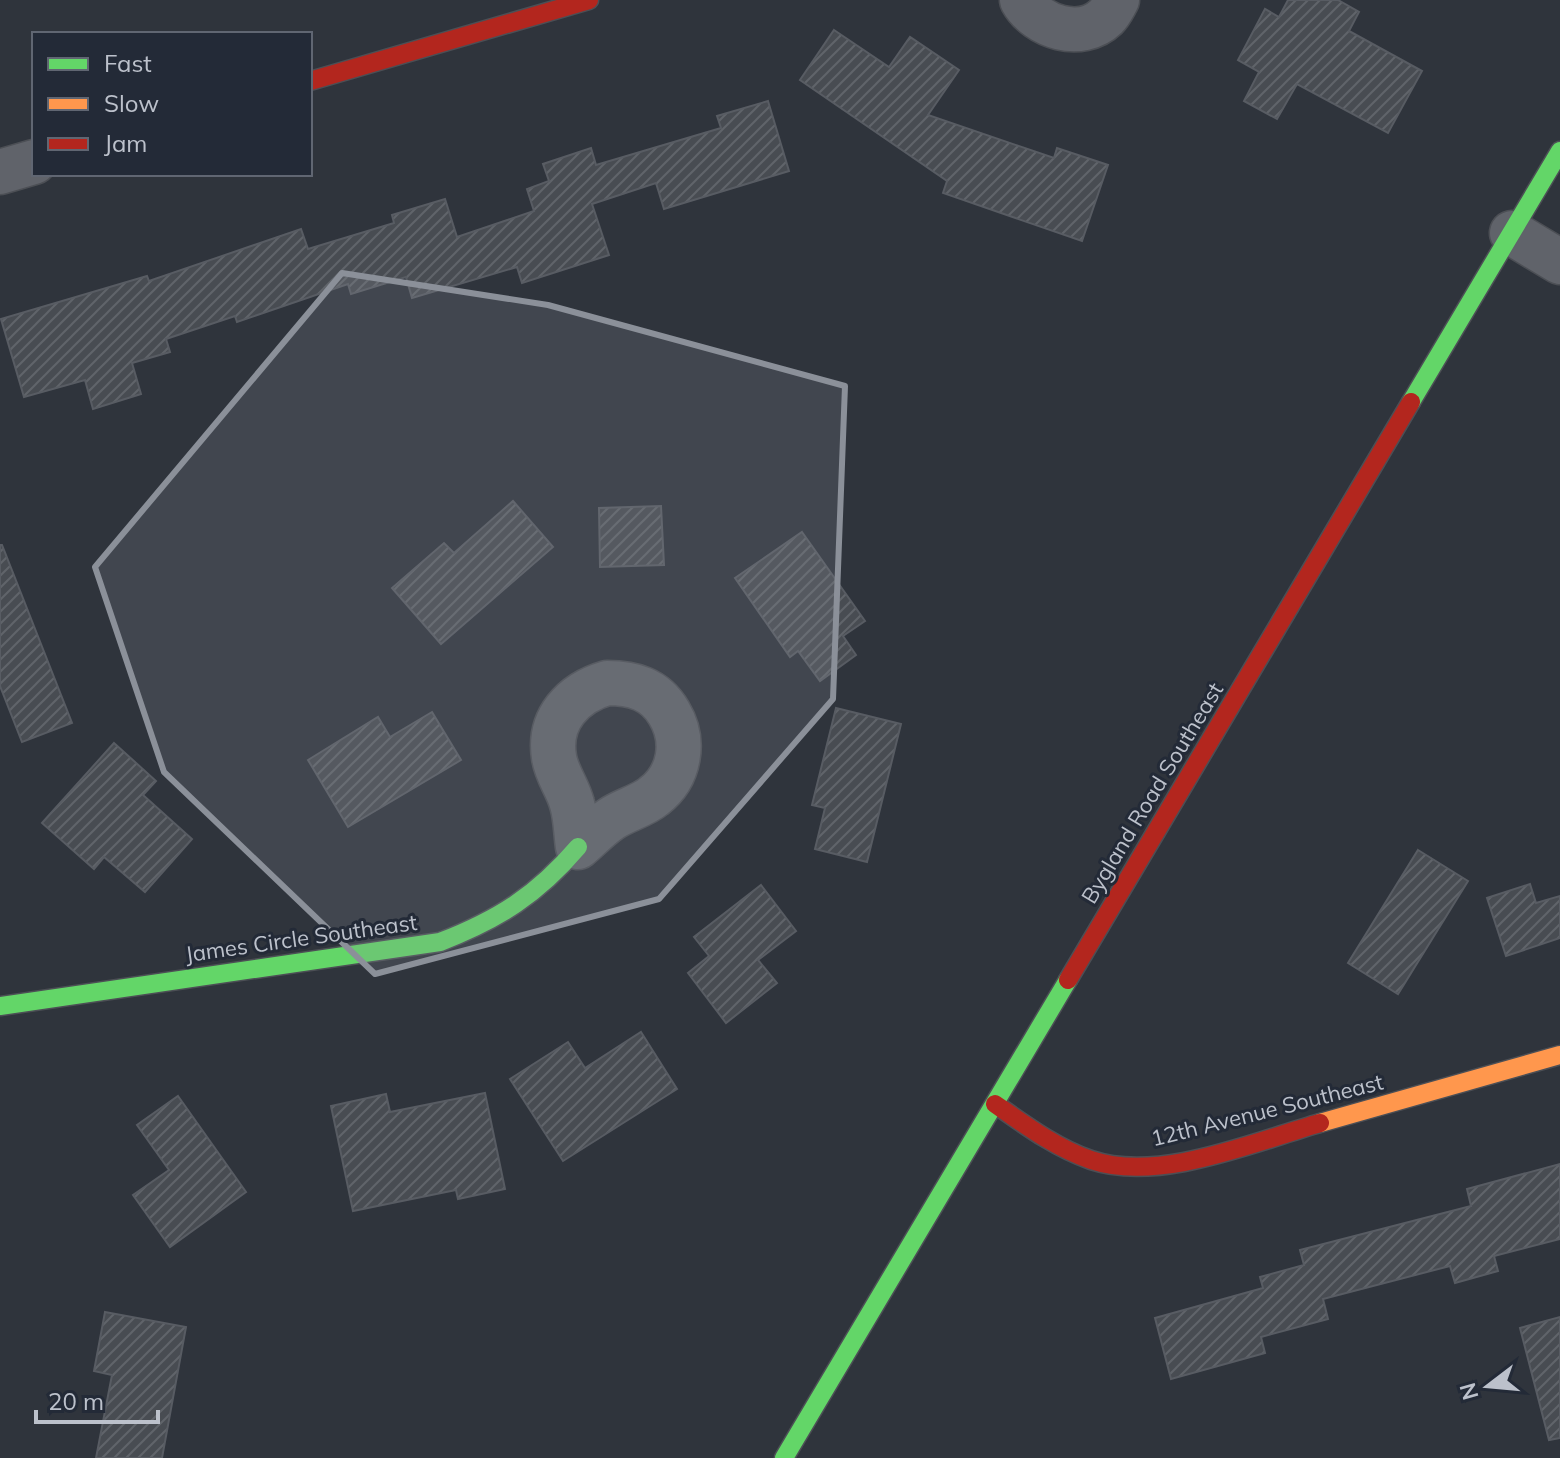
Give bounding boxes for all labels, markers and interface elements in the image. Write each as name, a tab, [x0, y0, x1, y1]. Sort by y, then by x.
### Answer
legend	[32, 32, 312, 176]
text: Fast	[104, 48, 152, 78]
text: Slow	[104, 88, 159, 118]
text: Jam	[104, 128, 147, 158]
street label: Bygland Road Southeast	[1075, 677, 1229, 909]
street label: James Circle Southeast	[183, 908, 419, 968]
street label: 12th Avenue Southeast	[1148, 1068, 1386, 1152]
north arrow	[1448, 1346, 1528, 1426]
scale bar	[36, 1374, 158, 1424]
text: N	[1453, 1380, 1485, 1403]
text: 20 m	[48, 1386, 104, 1416]

